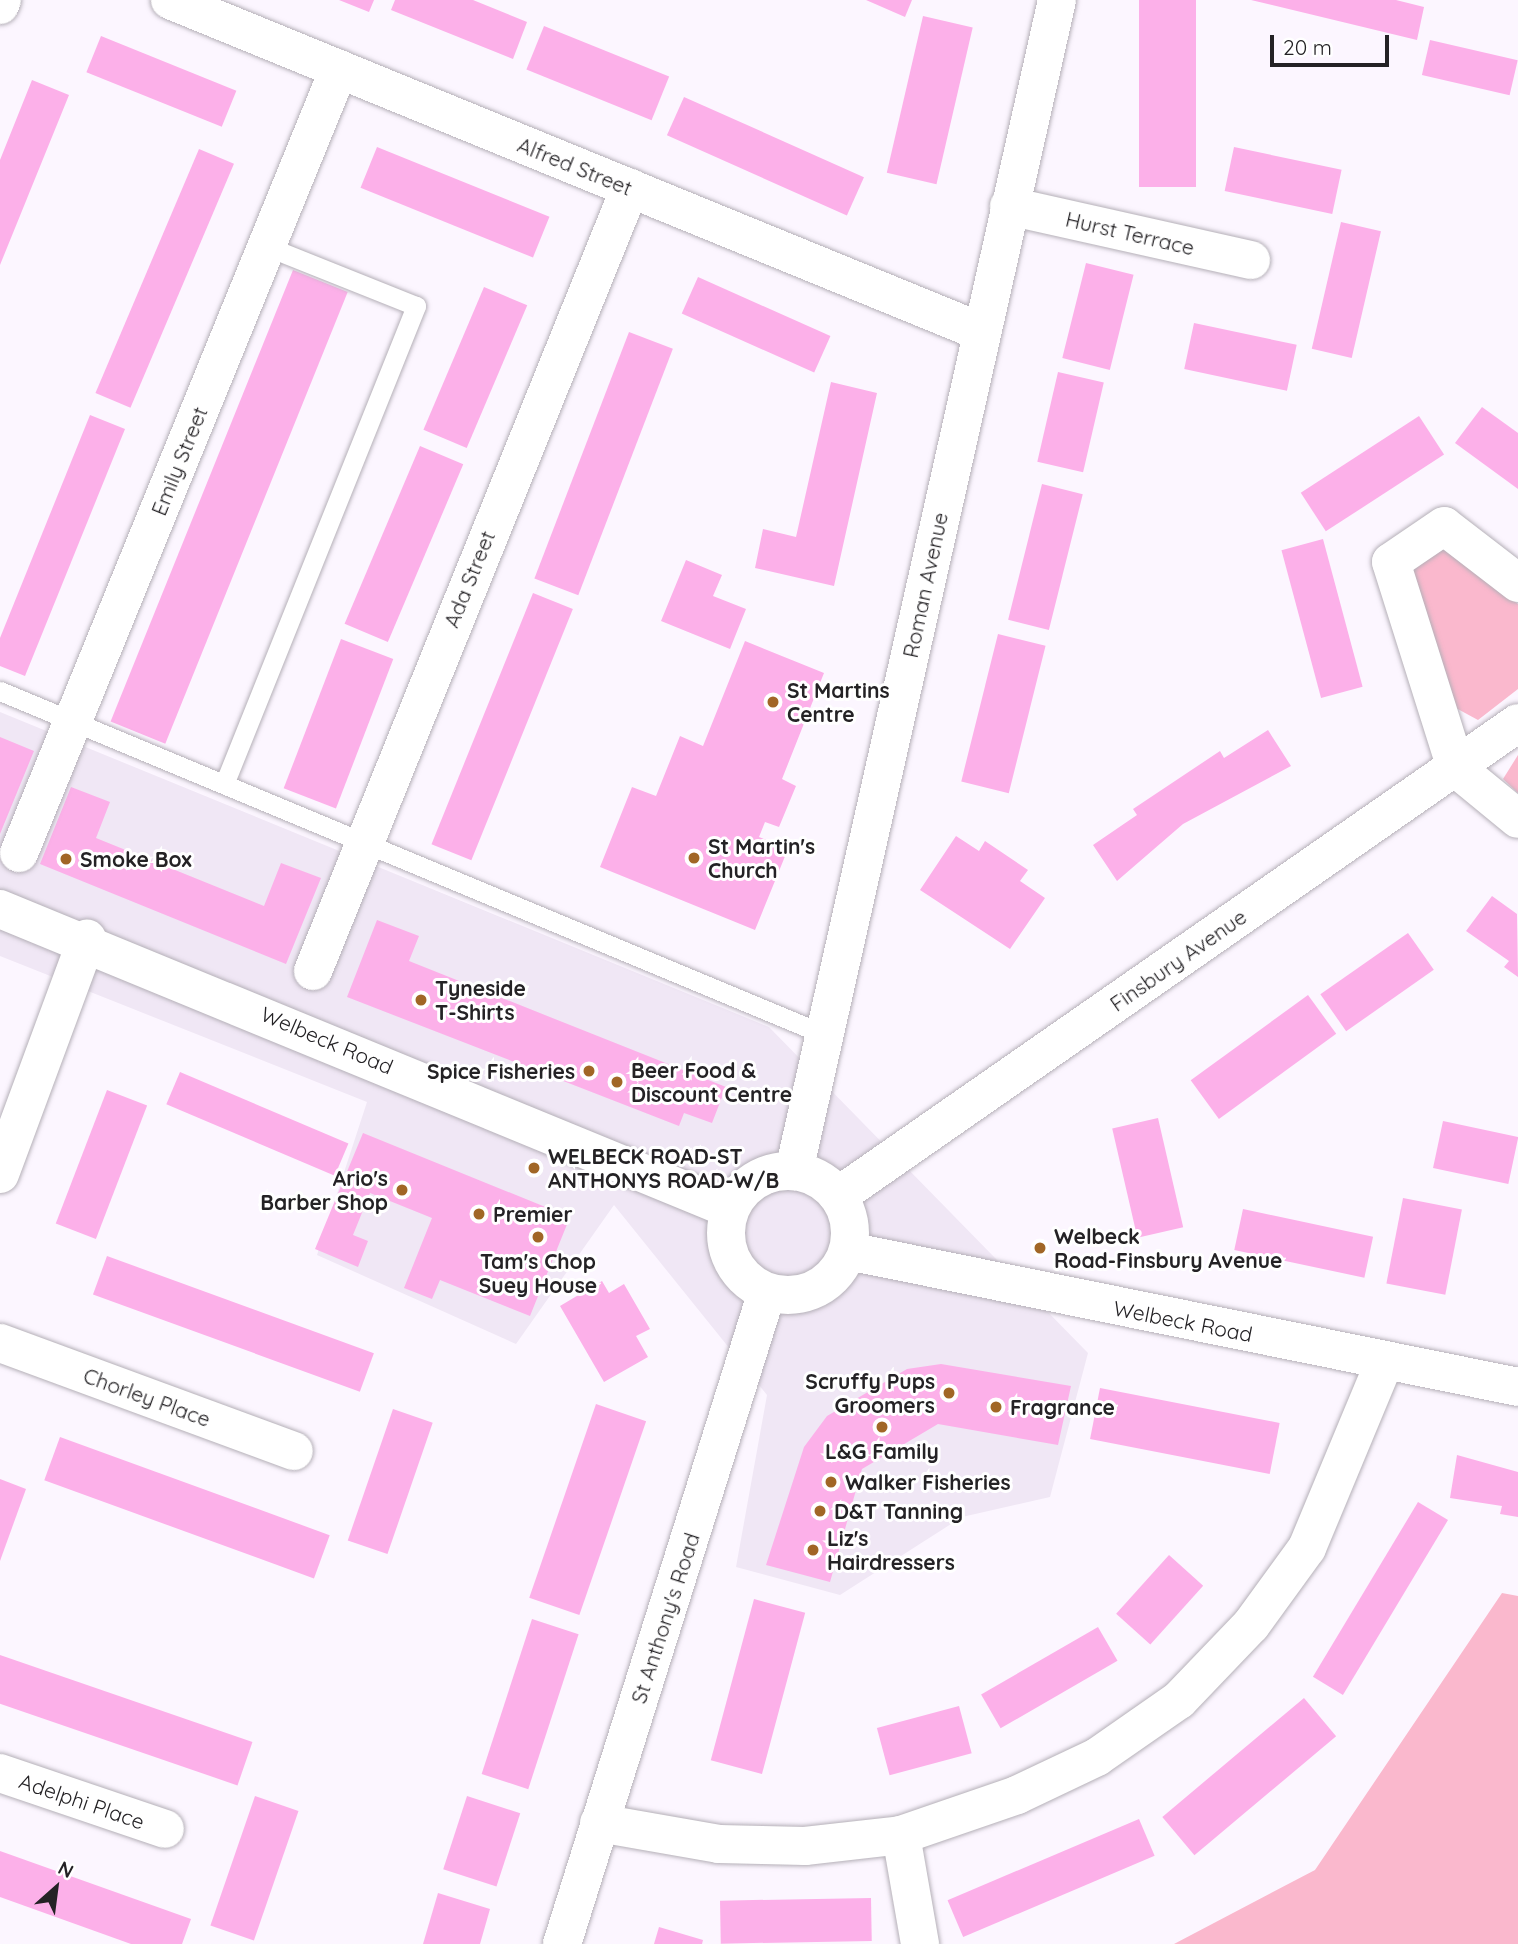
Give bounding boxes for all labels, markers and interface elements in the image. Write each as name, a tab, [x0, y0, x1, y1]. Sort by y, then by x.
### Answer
scale bar	[1273, 21, 1392, 65]
text: 20 m	[1283, 34, 1332, 60]
street label: Alfred Street	[514, 132, 636, 200]
street label: Hurst Terrace	[1063, 206, 1197, 260]
street label: Emily Street	[146, 403, 212, 519]
street label: Roman Avenue	[897, 510, 953, 660]
street label: Ada Street	[438, 527, 500, 631]
place label: St Martins Centre	[787, 677, 890, 727]
marker: St Martins Centre	[765, 694, 781, 710]
place label: St Martin's Church	[708, 833, 815, 883]
place label: Smoke Box	[80, 846, 192, 872]
marker: St Martin's Church	[686, 850, 702, 866]
marker: Smoke Box	[58, 851, 74, 867]
street label: Finsbury Avenue	[1105, 904, 1251, 1016]
place label: Tyneside T-Shirts	[435, 975, 526, 1025]
marker: Tyneside T-Shirts	[413, 992, 429, 1008]
street label: Welbeck Road	[257, 1001, 397, 1079]
place label: Beer Food & Discount Centre	[631, 1057, 792, 1107]
place label: Spice Fisheries	[427, 1058, 575, 1084]
marker: Spice Fisheries	[581, 1063, 597, 1079]
marker: Beer Food & Discount Centre	[609, 1074, 625, 1090]
place label: WELBECK ROAD-ST ANTHONYS ROAD-W/B	[548, 1143, 779, 1193]
marker: WELBECK ROAD-ST ANTHONYS ROAD-W/B	[526, 1160, 542, 1176]
place label: Ario's Barber Shop	[260, 1165, 388, 1215]
marker: Ario's Barber Shop	[394, 1182, 410, 1198]
place label: Premier	[493, 1201, 573, 1227]
marker: Premier	[471, 1206, 487, 1222]
place label: Welbeck Road-Finsbury Avenue	[1054, 1223, 1283, 1273]
marker: Tam's Chop Suey House	[530, 1229, 546, 1245]
marker: Welbeck Road-Finsbury Avenue	[1032, 1240, 1048, 1256]
place label: Tam's Chop Suey House	[479, 1248, 597, 1298]
street label: Welbeck Road	[1111, 1295, 1255, 1347]
street label: Chorley Place	[80, 1362, 214, 1432]
place label: Scruffy Pups Groomers	[805, 1368, 935, 1418]
marker: Scruffy Pups Groomers	[941, 1385, 957, 1401]
place label: Fragrance	[1010, 1394, 1115, 1420]
marker: Fragrance	[988, 1399, 1004, 1415]
marker: L&G Family	[874, 1419, 890, 1435]
place label: L&G Family	[825, 1438, 939, 1464]
place label: Walker Fisheries	[845, 1469, 1011, 1495]
marker: Walker Fisheries	[823, 1474, 839, 1490]
place label: D&T Tanning	[834, 1498, 963, 1524]
marker: D&T Tanning	[812, 1503, 828, 1519]
place label: Liz's Hairdressers	[827, 1525, 955, 1575]
street label: St Anthony's Road	[626, 1530, 704, 1706]
marker: Liz's Hairdressers	[805, 1542, 821, 1558]
street label: Adelphi Place	[16, 1768, 148, 1834]
north arrow	[21, 1853, 91, 1923]
text: N	[54, 1856, 78, 1883]

